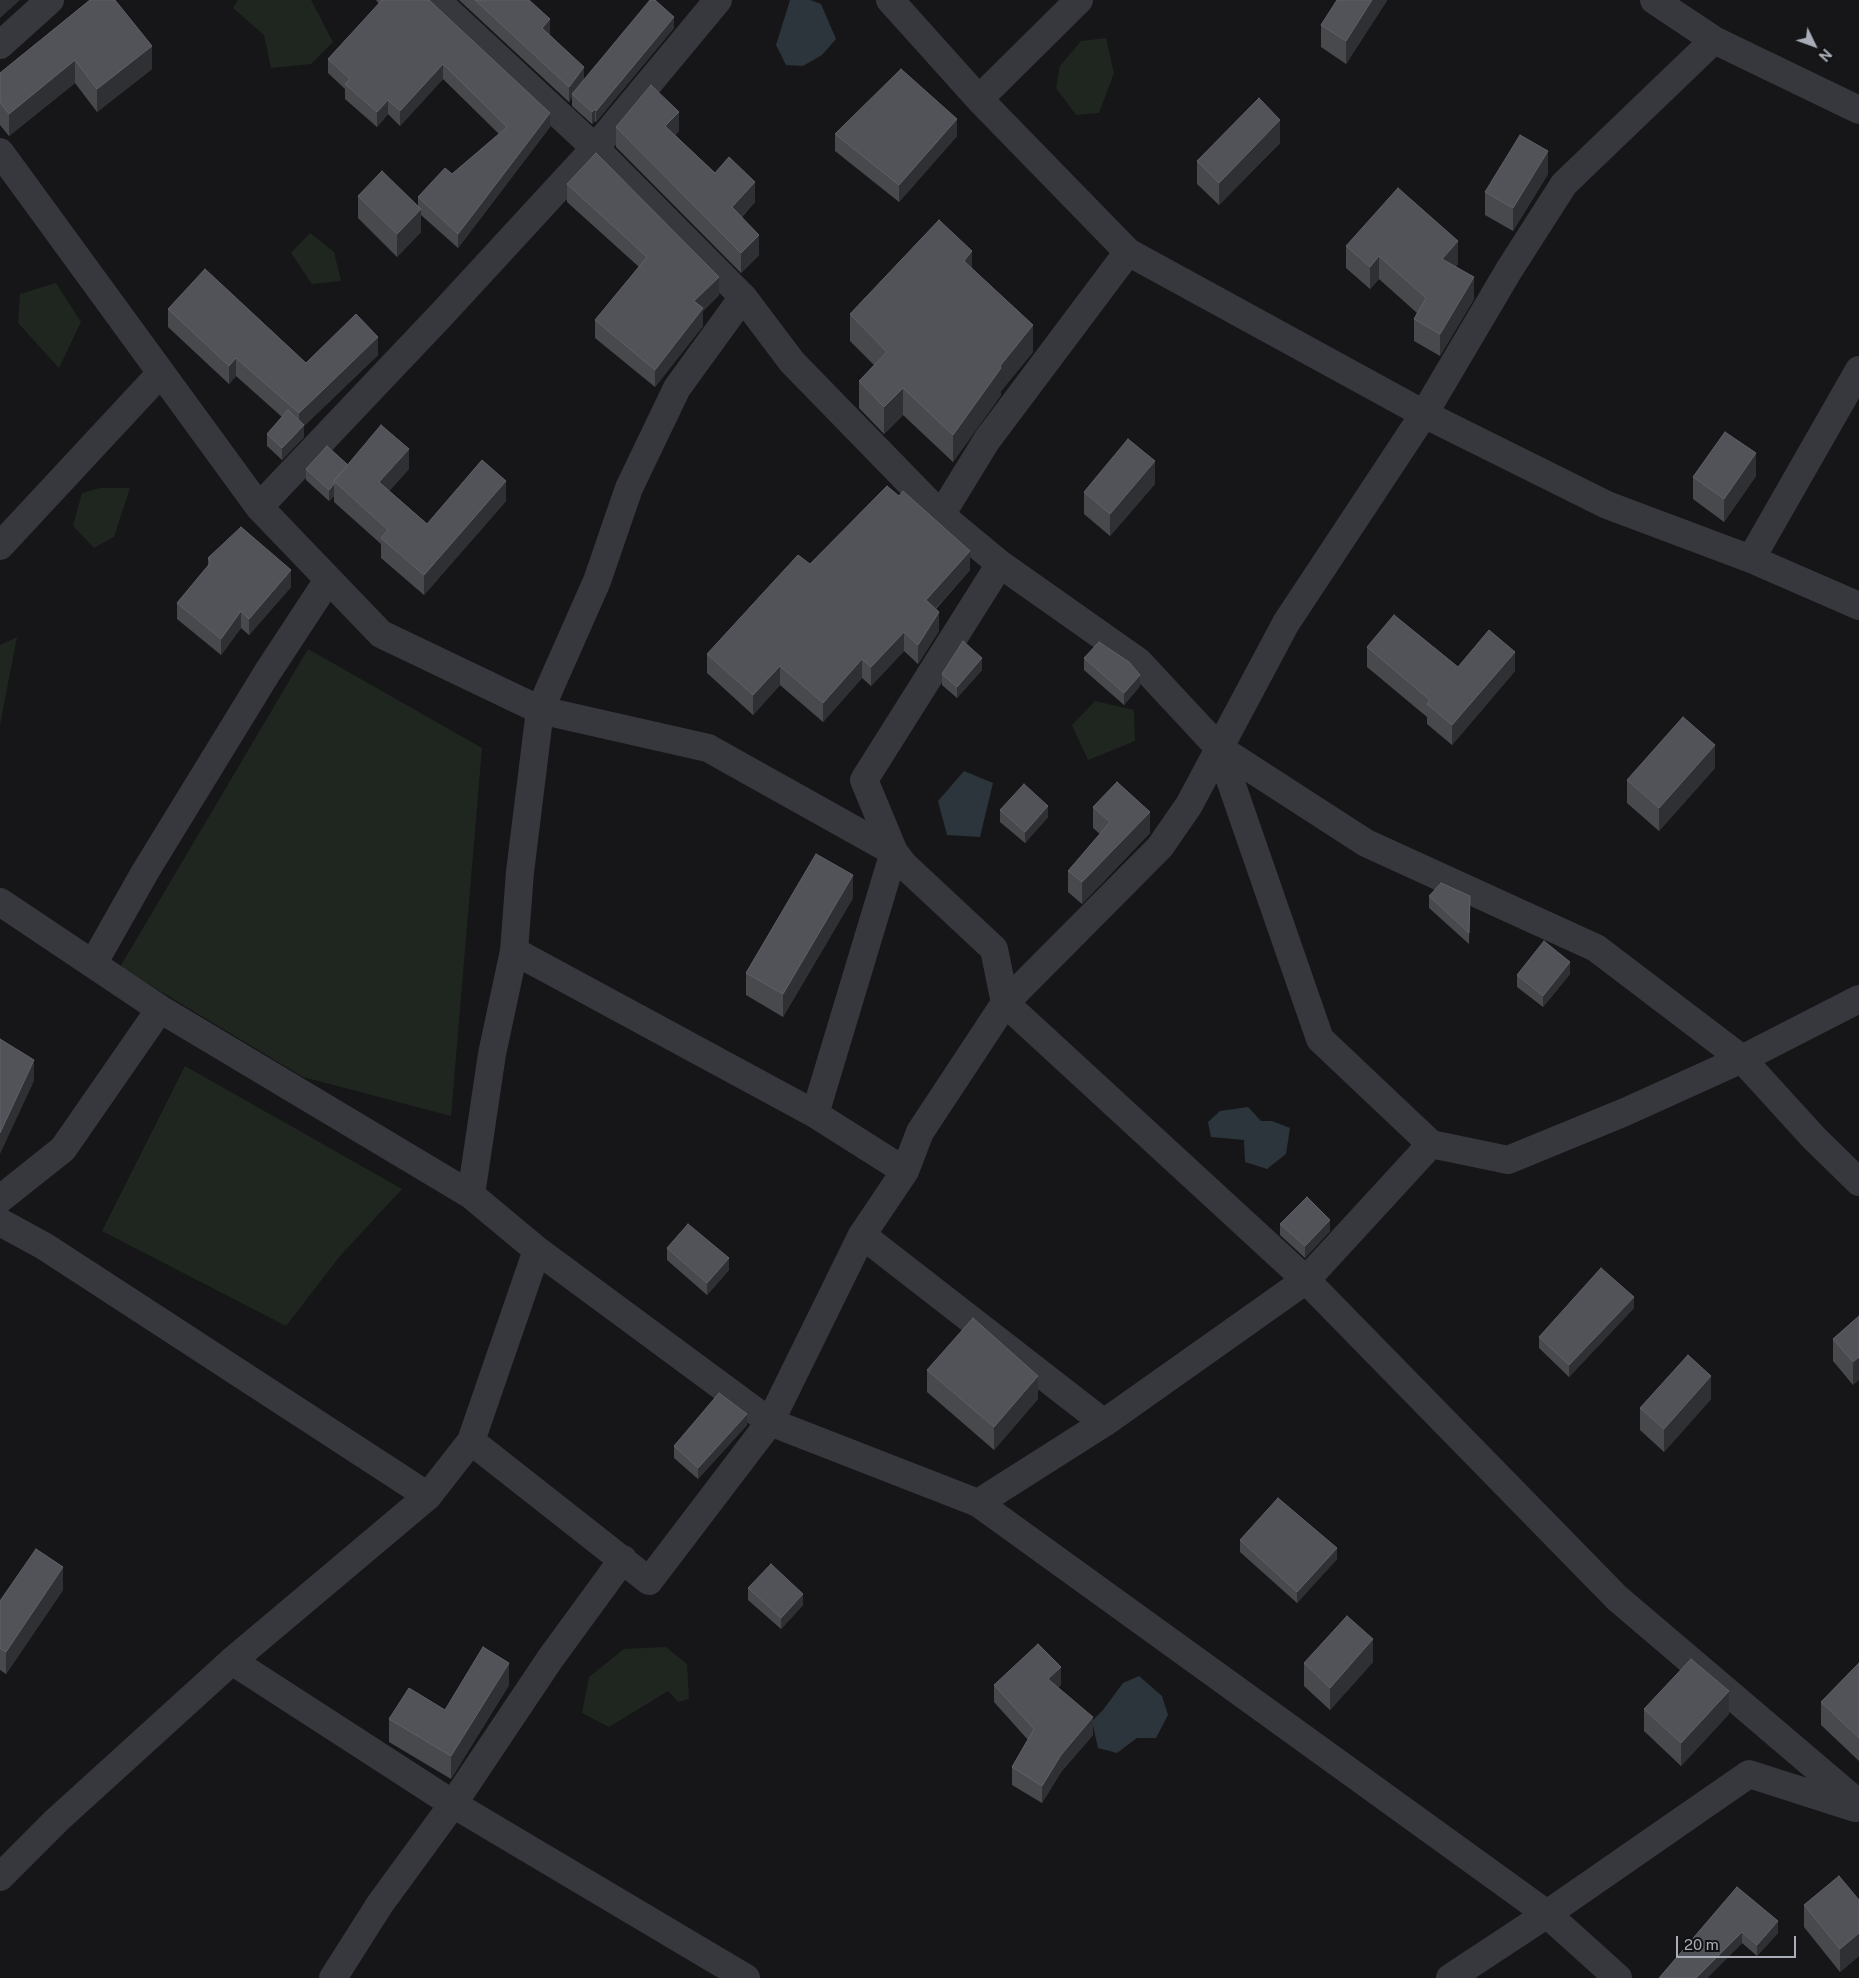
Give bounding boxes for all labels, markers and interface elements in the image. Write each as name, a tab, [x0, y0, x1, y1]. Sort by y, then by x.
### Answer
north arrow	[1789, 20, 1839, 70]
text: N	[1816, 46, 1835, 64]
scale bar	[1679, 1926, 1799, 1958]
text: 20 m	[1684, 1936, 1719, 1953]

